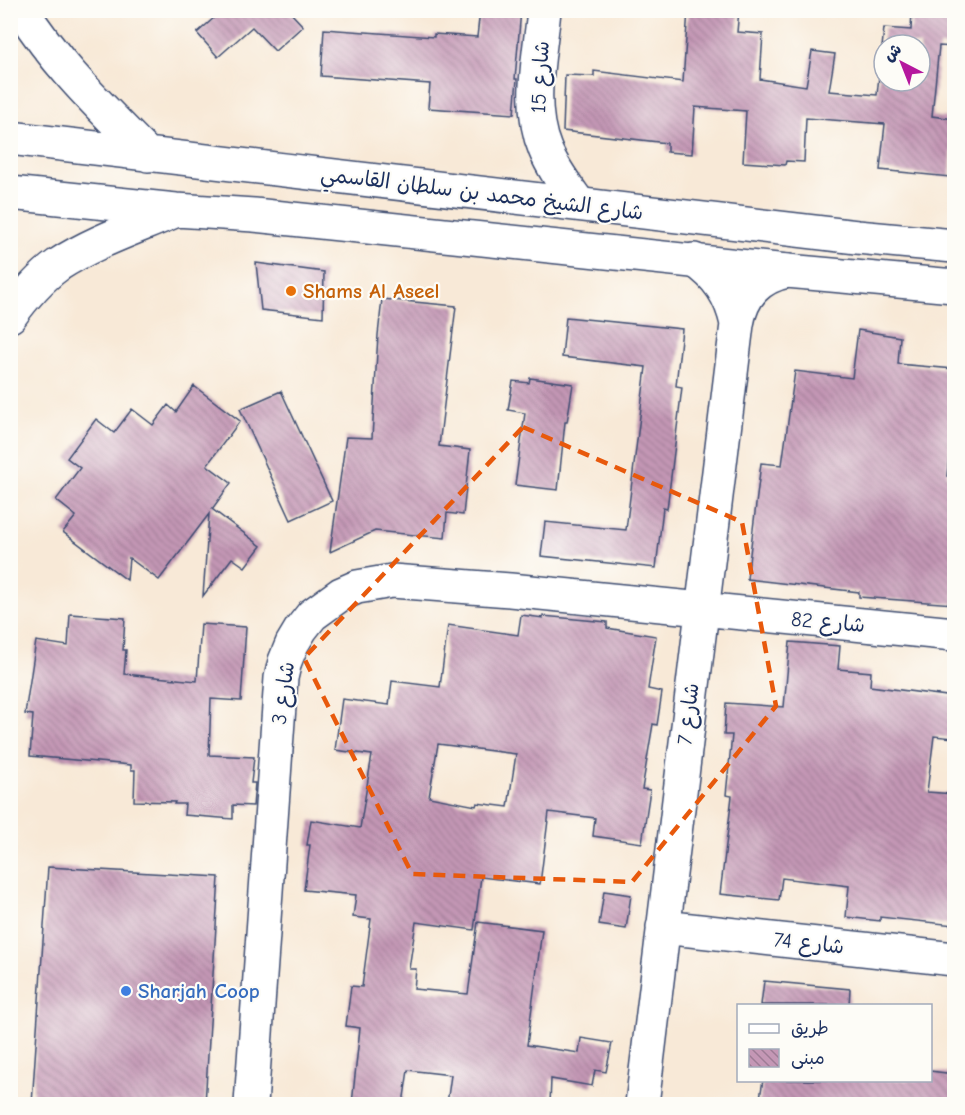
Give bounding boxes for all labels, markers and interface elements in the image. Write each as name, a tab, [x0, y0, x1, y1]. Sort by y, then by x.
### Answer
north arrow	[872, 33, 932, 93]
street label: شارع 15	[526, 40, 557, 114]
text: ش	[880, 40, 905, 65]
street label: شارع الشيخ محمد بن سلطان القاسمي	[318, 161, 645, 232]
place label: Shams Al Aseel	[303, 279, 439, 303]
marker: Shams Al Aseel	[284, 284, 298, 298]
street label: شارع 82	[790, 607, 866, 640]
street label: شارع 3	[267, 660, 302, 726]
street label: شارع 7	[672, 682, 707, 747]
street label: شارع 74	[772, 927, 846, 962]
place label: Sharjah Coop	[138, 979, 260, 1003]
marker: Sharjah Coop	[119, 984, 133, 998]
legend	[737, 1004, 932, 1082]
text: طريق	[791, 1018, 829, 1039]
text: مبنى	[791, 1048, 825, 1069]

